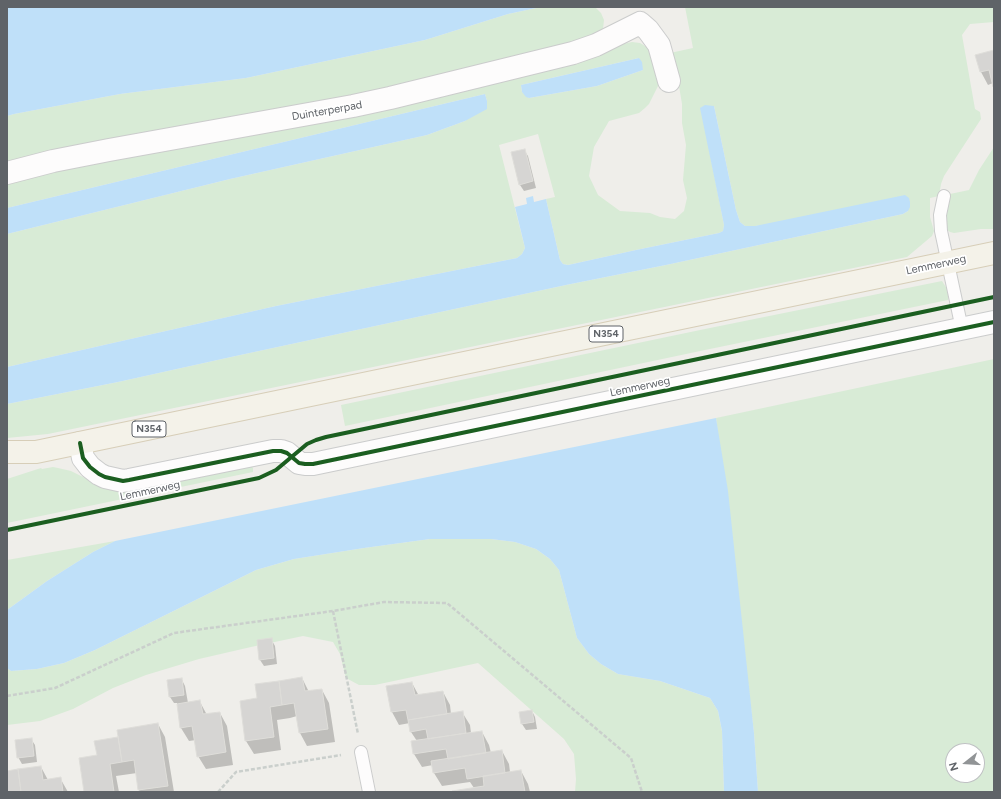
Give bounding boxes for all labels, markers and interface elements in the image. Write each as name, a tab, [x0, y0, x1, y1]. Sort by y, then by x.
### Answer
street label: Duinterperpad	[291, 98, 363, 124]
street label: Lemmerweg	[905, 252, 967, 278]
road number: N354	[589, 326, 623, 342]
street label: Lemmerweg	[609, 374, 671, 400]
road number: N354	[132, 421, 166, 437]
street label: Lemmerweg	[119, 478, 181, 504]
north arrow	[945, 743, 985, 783]
text: N	[947, 760, 961, 772]

